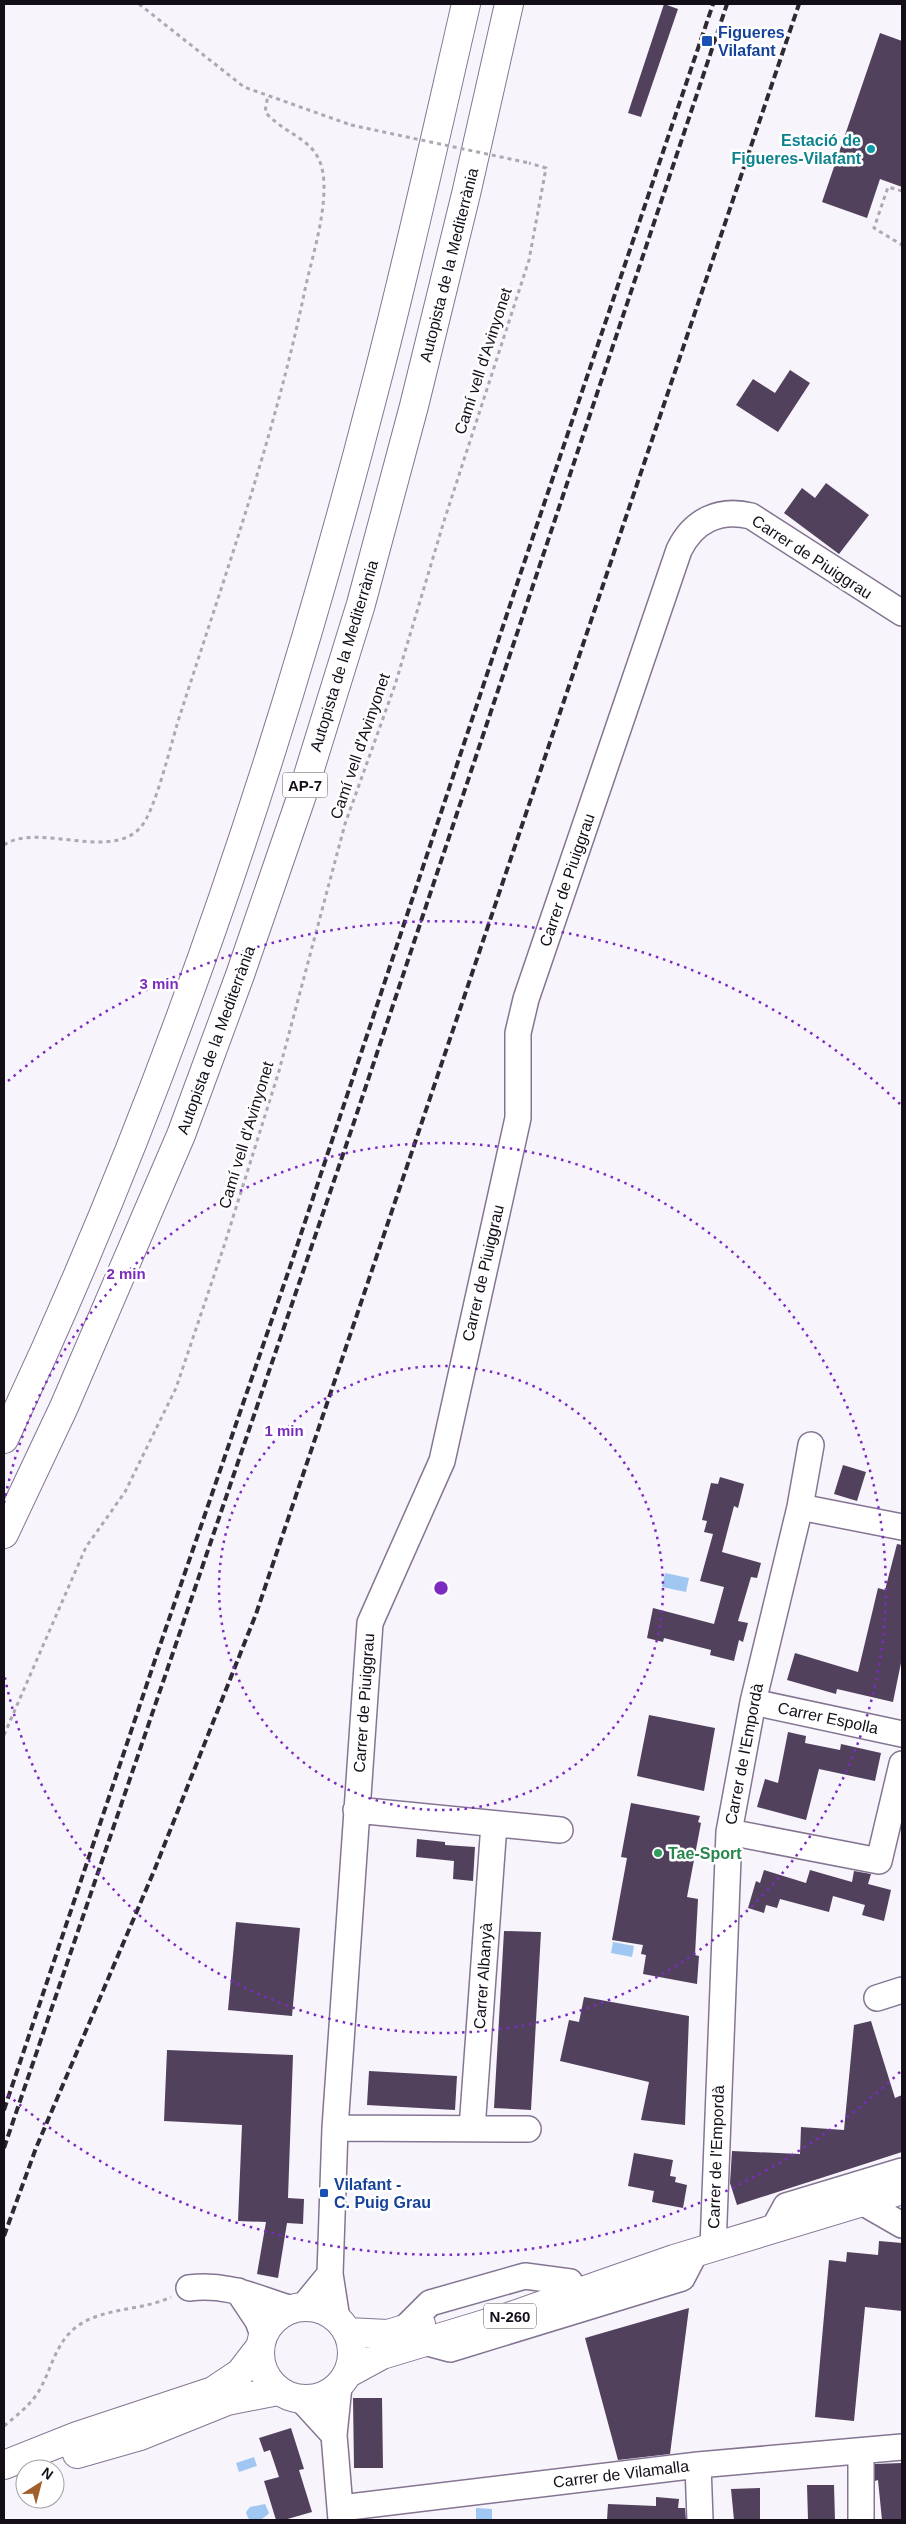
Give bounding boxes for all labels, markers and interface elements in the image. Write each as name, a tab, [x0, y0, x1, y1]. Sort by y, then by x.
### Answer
place label: Figueres Vilafant	[718, 24, 785, 59]
marker: Figueres Vilafant	[700, 34, 714, 48]
place label: Estació de Figueres-Vilafant	[731, 132, 862, 167]
marker: Estació de Figueres-Vilafant	[865, 143, 877, 155]
street label: Autopista de la Mediterrània	[417, 166, 481, 364]
street label: Camí vell d'Avinyonet	[451, 285, 515, 436]
street label: Carrer de Piuiggrau	[749, 512, 875, 602]
street label: Autopista de la Mediterrània	[307, 558, 381, 754]
street label: Camí vell d'Avinyonet	[327, 670, 393, 821]
road number: AP-7	[282, 772, 328, 798]
street label: Carrer de Piuiggrau	[536, 811, 598, 949]
street label: Autopista de la Mediterrània	[174, 943, 258, 1137]
text: 3 min	[139, 975, 179, 992]
street label: Camí vell d'Avinyonet	[215, 1059, 277, 1211]
street label: Carrer de Piuiggrau	[459, 1203, 507, 1343]
text: 2 min	[106, 1265, 146, 1282]
text: 1 min	[264, 1422, 304, 1439]
centre of rings	[432, 1579, 450, 1597]
street label: Carrer de Piuiggrau	[351, 1633, 377, 1773]
street label: Carrer de l'Empordà	[722, 1682, 766, 1826]
street label: Carrer Espolla	[776, 1699, 880, 1737]
place label: Tae-Sport	[668, 1845, 742, 1862]
marker: Tae-Sport	[652, 1847, 664, 1859]
street label: Carrer Albanyà	[471, 1922, 495, 2030]
street label: Carrer de l'Empordà	[705, 2085, 727, 2229]
place label: Vilafant - C. Puig Grau	[334, 2176, 431, 2211]
marker: Vilafant - C. Puig Grau	[318, 2187, 330, 2199]
road number: N-260	[484, 2304, 536, 2328]
street label: Carrer de Vilamalla	[552, 2457, 690, 2491]
north arrow	[15, 2459, 65, 2509]
text: N	[39, 2464, 56, 2483]

